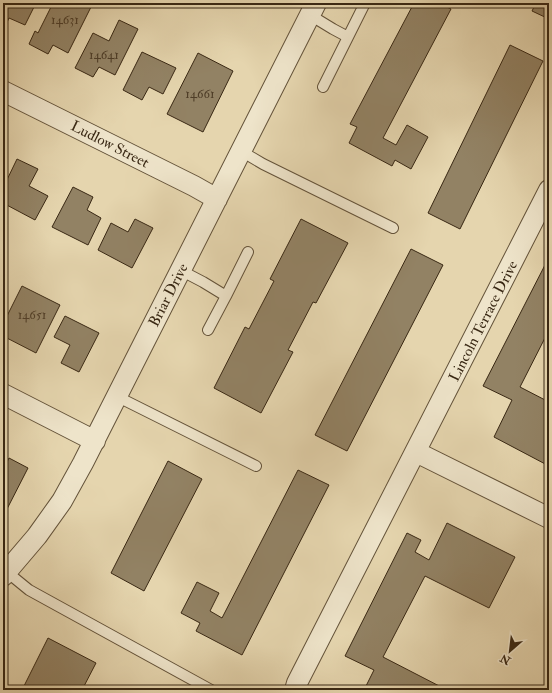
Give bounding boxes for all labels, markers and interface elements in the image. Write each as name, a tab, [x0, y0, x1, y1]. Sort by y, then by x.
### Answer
house number: 14631	[51, 12, 79, 28]
house number: 14641	[89, 47, 119, 63]
house number: 14661	[185, 86, 215, 102]
street label: Ludlow Street	[67, 117, 152, 172]
street label: Lincoln Terrace Drive	[445, 258, 522, 385]
street label: Briar Drive	[144, 260, 192, 330]
house number: 14651	[18, 307, 47, 323]
north arrow	[490, 631, 530, 671]
text: N	[497, 651, 514, 668]

